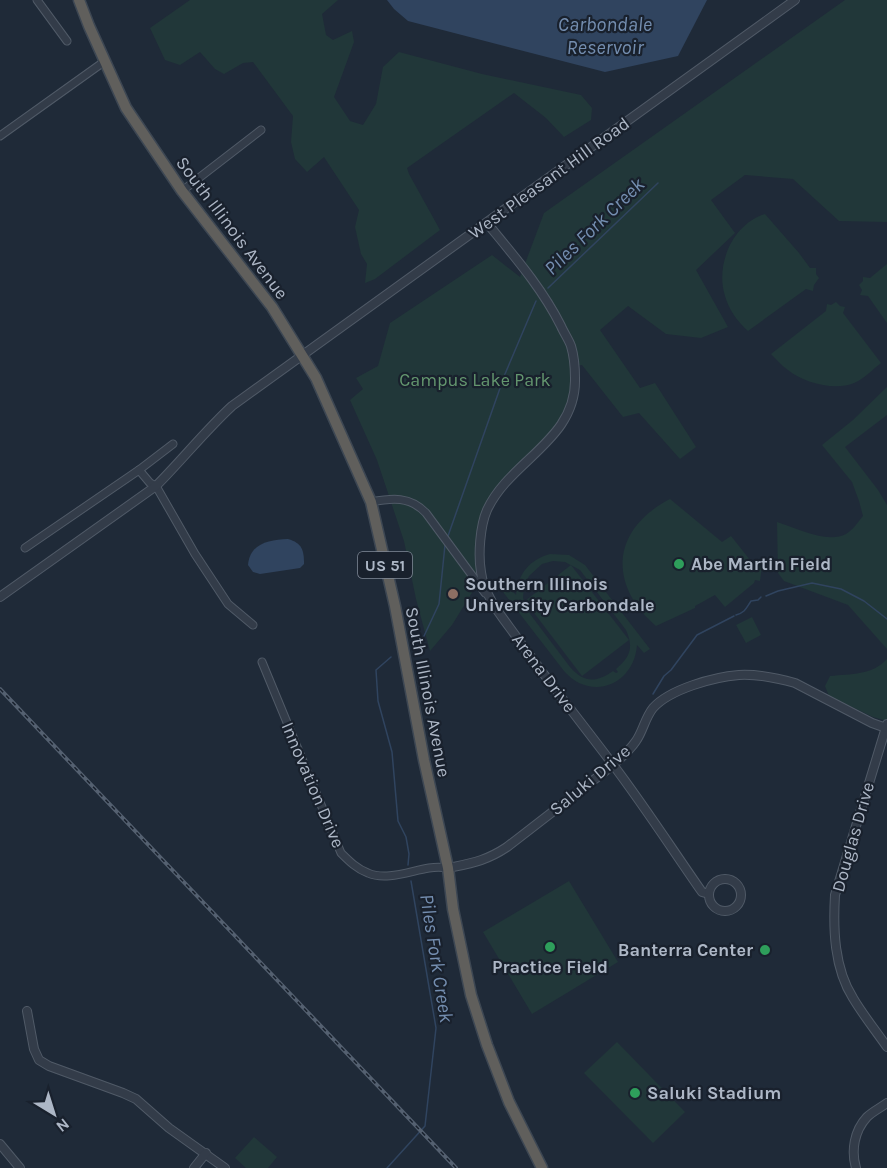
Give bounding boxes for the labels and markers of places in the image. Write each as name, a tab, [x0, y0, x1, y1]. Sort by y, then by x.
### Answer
place label: Abe Martin Field	[691, 553, 831, 575]
marker: Abe Martin Field	[672, 557, 686, 571]
place label: Southern Illinois University Carbondale	[465, 573, 655, 616]
marker: Southern Illinois University Carbondale	[446, 587, 460, 601]
place label: Banterra Center	[618, 939, 753, 961]
marker: Practice Field	[543, 940, 557, 954]
marker: Banterra Center	[758, 943, 772, 957]
place label: Practice Field	[492, 956, 608, 978]
place label: Saluki Stadium	[647, 1082, 781, 1104]
marker: Saluki Stadium	[628, 1086, 642, 1100]

